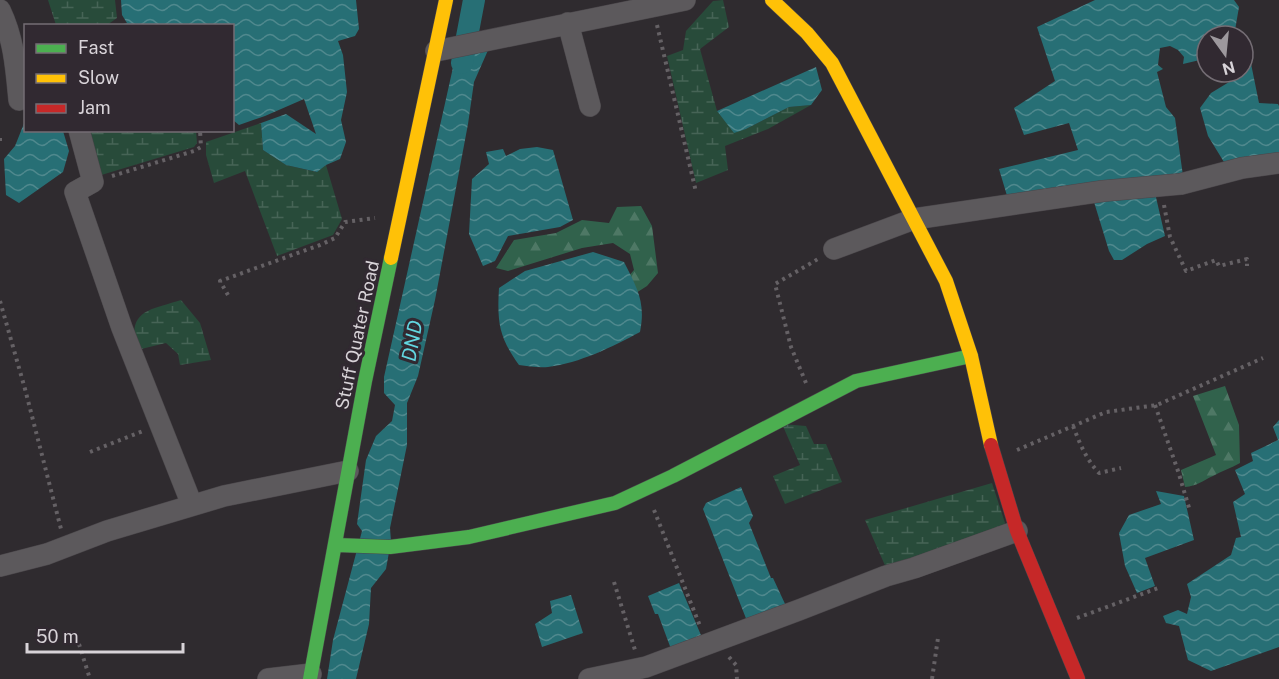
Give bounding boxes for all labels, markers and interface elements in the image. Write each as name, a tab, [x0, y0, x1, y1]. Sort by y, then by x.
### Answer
legend	[24, 24, 234, 132]
north arrow	[1195, 24, 1255, 84]
text: Fast	[78, 37, 114, 58]
text: N	[1220, 57, 1237, 79]
text: Slow	[78, 67, 119, 88]
text: Jam	[78, 97, 111, 118]
street label: Stuff Quater Road	[331, 259, 383, 411]
water label: DND	[397, 319, 427, 363]
scale bar	[27, 616, 183, 654]
text: 50 m	[36, 626, 79, 647]

